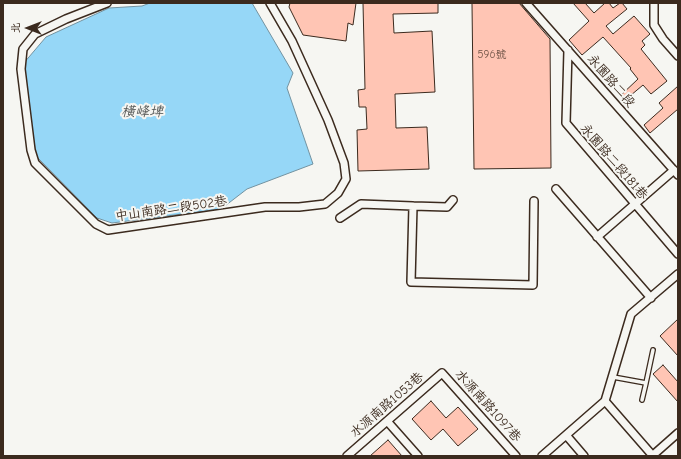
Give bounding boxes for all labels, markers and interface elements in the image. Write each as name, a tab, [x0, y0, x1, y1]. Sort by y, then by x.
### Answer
north arrow	[8, 8, 48, 48]
text: 北	[9, 23, 22, 34]
house number: 596號	[478, 48, 506, 62]
street label: 永園路二段	[584, 51, 638, 111]
water label: 橫峰埤	[121, 104, 163, 120]
street label: 永園路二段181巷	[577, 121, 651, 203]
street label: 中山南路二段502巷	[114, 193, 228, 225]
street label: 水源南路1097巷	[452, 367, 524, 445]
street label: 水源南路1053巷	[347, 369, 427, 441]

